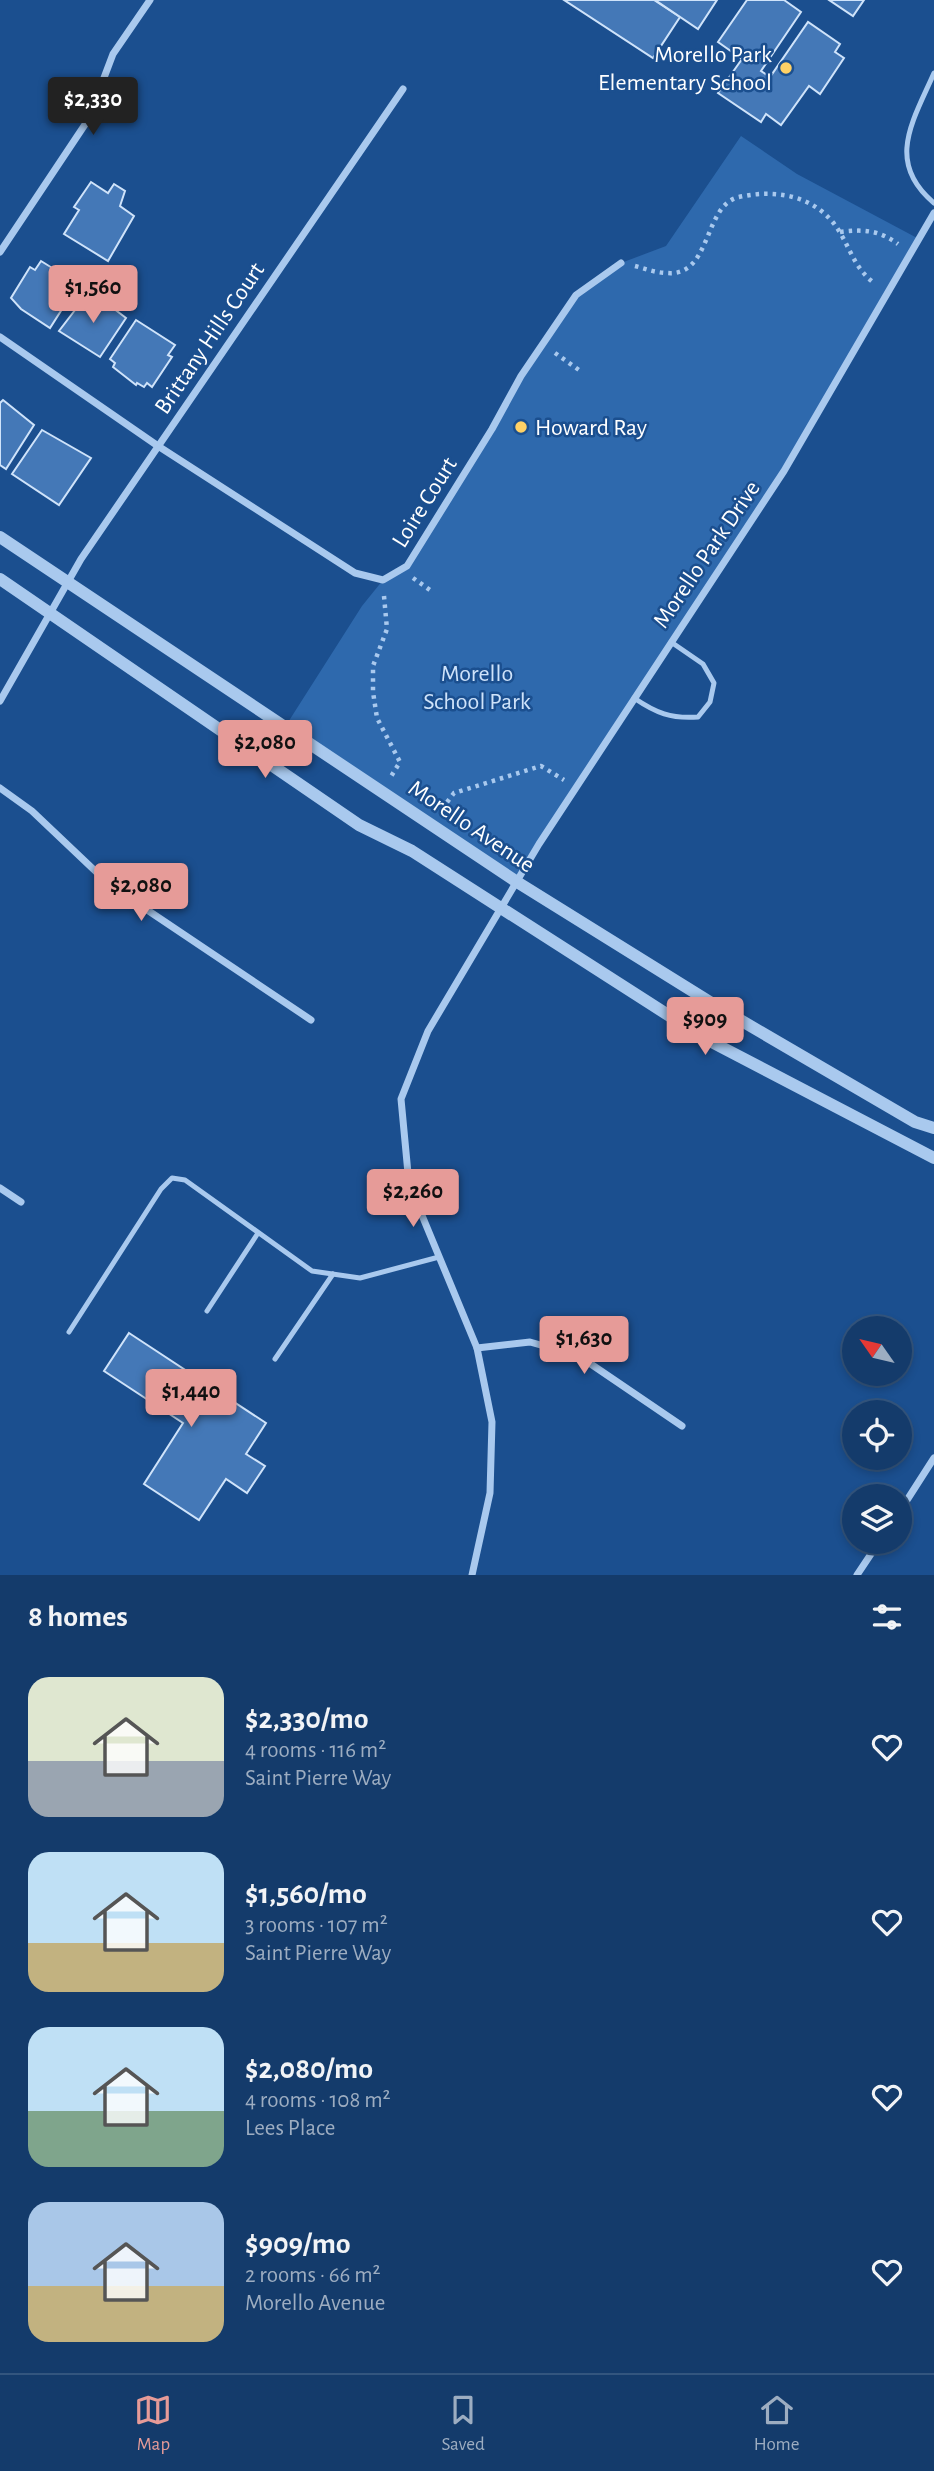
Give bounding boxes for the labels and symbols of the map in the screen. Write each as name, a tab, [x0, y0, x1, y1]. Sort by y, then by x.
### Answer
place label: Morello Park Elementary School	[598, 43, 772, 95]
marker: Morello Park Elementary School	[778, 60, 794, 76]
pin: $2,330	[36, 78, 150, 137]
street label: Brittany Hills Court	[150, 258, 269, 418]
pin: $1,560	[36, 266, 150, 325]
place label: Howard Ray	[535, 416, 647, 440]
marker: Howard Ray	[513, 419, 529, 435]
street label: Loire Court	[388, 453, 462, 552]
street label: Morello Park Drive	[649, 477, 765, 632]
park label: Morello School Park	[423, 662, 531, 714]
pin: $2,080	[208, 720, 322, 780]
street label: Morello Avenue	[404, 776, 539, 878]
pin: $2,080	[84, 864, 198, 923]
pin: $909	[664, 998, 746, 1057]
pin: $2,260	[356, 1170, 470, 1229]
pin: $1,630	[527, 1316, 641, 1376]
north arrow	[842, 1316, 912, 1386]
pin: $1,440	[134, 1370, 248, 1429]

